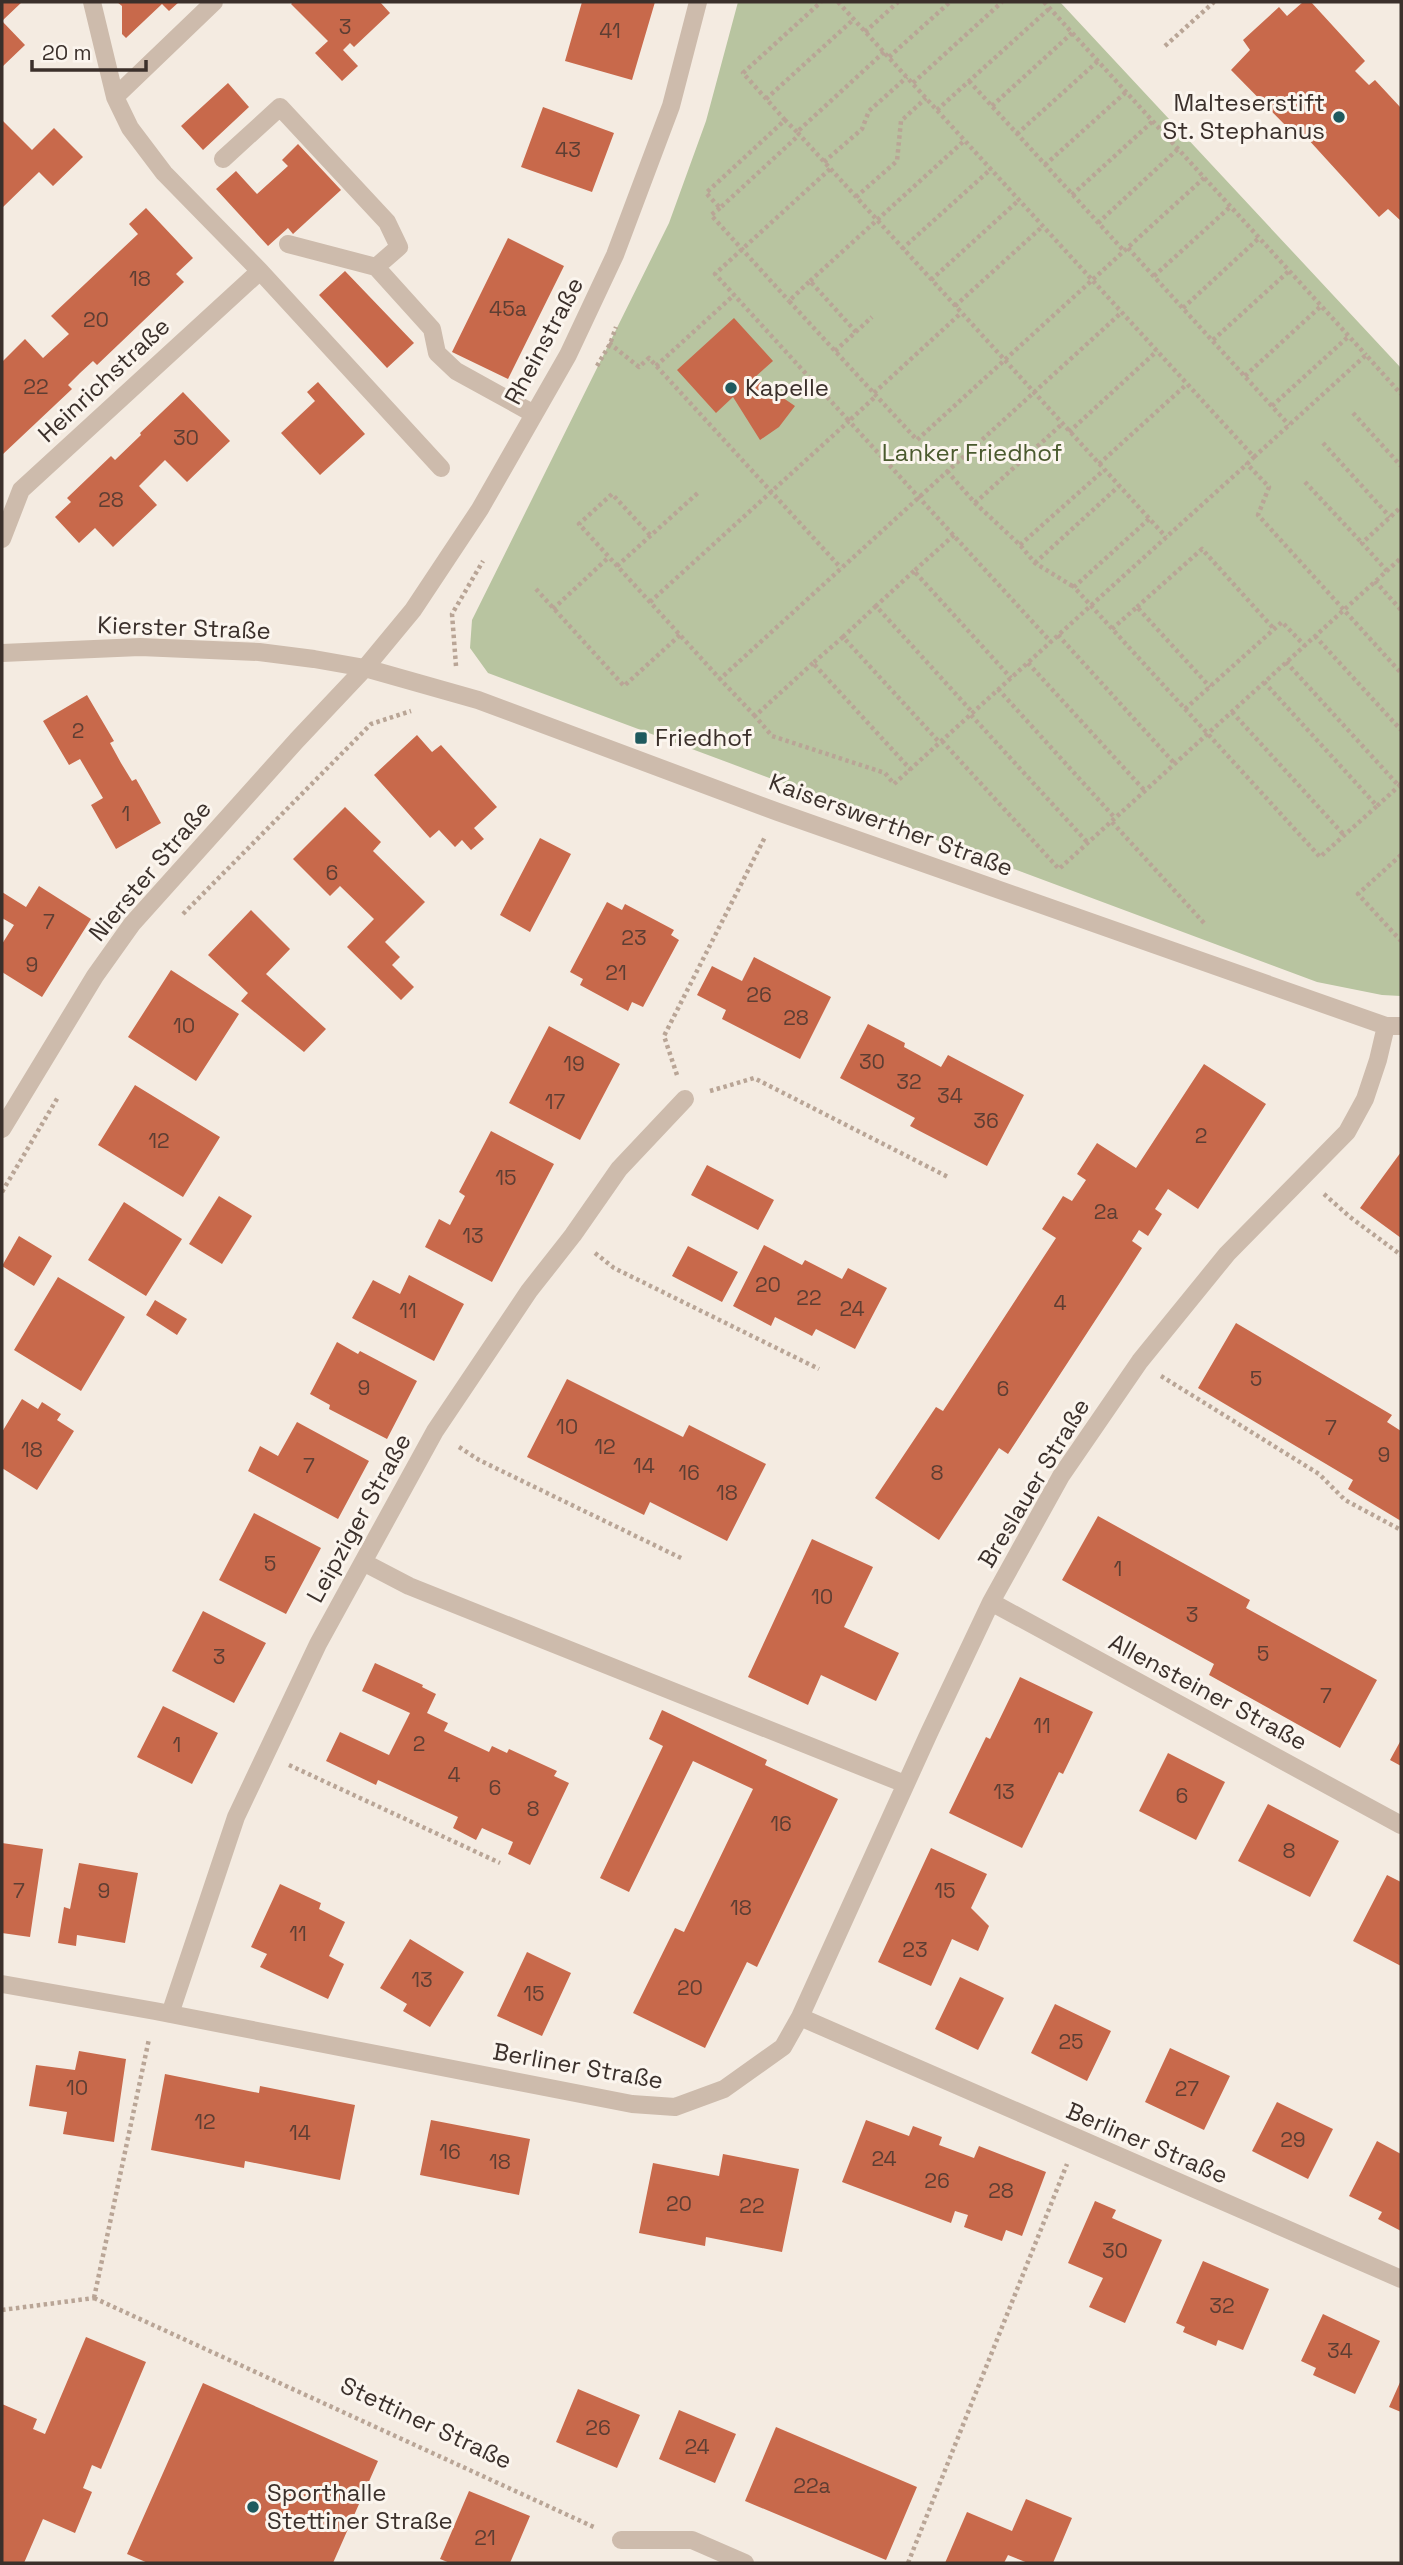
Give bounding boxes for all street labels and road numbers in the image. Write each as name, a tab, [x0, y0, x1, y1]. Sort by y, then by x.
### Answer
street label: Rheinstraße	[497, 272, 590, 410]
street label: Heinrichstraße	[31, 310, 176, 449]
street label: Kierster Straße	[97, 609, 271, 646]
street label: Kaiserswerther Straße	[765, 766, 1017, 883]
street label: Nierster Straße	[82, 794, 218, 948]
street label: Breslauer Straße	[971, 1392, 1096, 1573]
street label: Leipziger Straße	[299, 1428, 418, 1608]
street label: Allensteiner Straße	[1104, 1626, 1313, 1757]
street label: Berliner Straße	[490, 2035, 666, 2096]
street label: Berliner Straße	[1062, 2095, 1233, 2191]
street label: Stettiner Straße	[335, 2369, 517, 2476]

